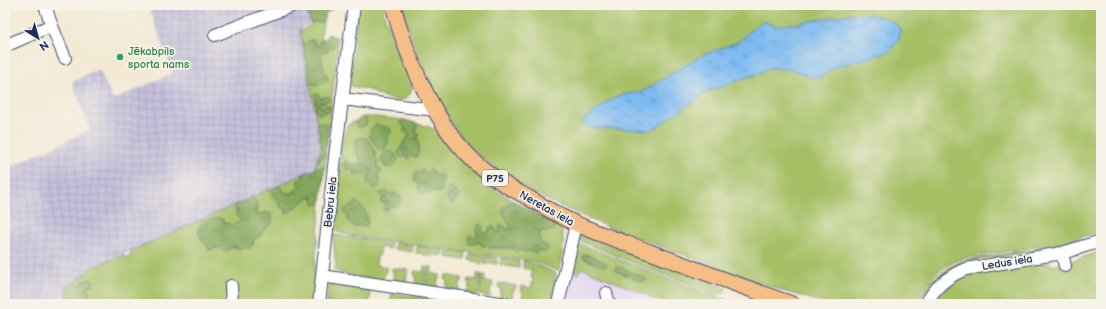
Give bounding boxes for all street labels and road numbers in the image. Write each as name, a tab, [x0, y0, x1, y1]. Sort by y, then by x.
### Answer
road number: P75	[482, 170, 508, 186]
street label: Bebru iela	[321, 176, 340, 228]
street label: Neretas iela	[517, 188, 576, 229]
street label: Ledus iela	[981, 252, 1033, 273]

